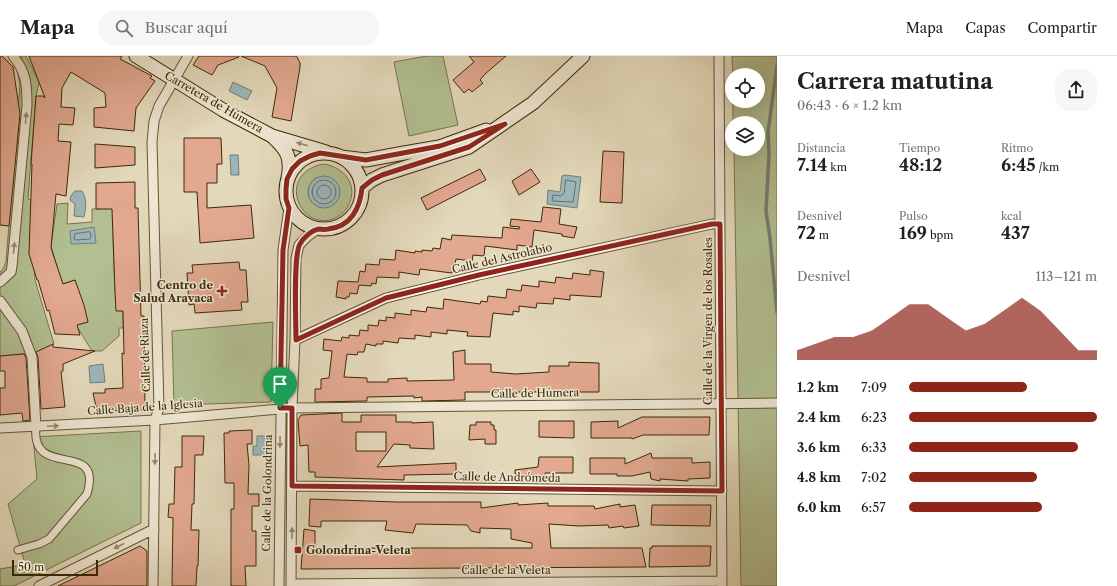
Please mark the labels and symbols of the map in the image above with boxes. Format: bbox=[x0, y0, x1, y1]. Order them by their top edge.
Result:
street label: Carretera de Húmera bbox=[162, 68, 266, 136]
one-way arrow bbox=[23, 112, 29, 124]
one-way arrow bbox=[296, 141, 308, 147]
street label: Calle de la Virgen de los Rosales bbox=[701, 237, 715, 405]
street label: Calle del Astrolabio bbox=[451, 240, 554, 276]
one-way arrow bbox=[11, 242, 17, 254]
place label: Centro de Salud Aravaca bbox=[134, 278, 214, 305]
marker: Centro de Salud Aravaca bbox=[216, 285, 228, 297]
street label: Calle de Riaza bbox=[137, 317, 153, 392]
pin bbox=[263, 367, 297, 408]
street label: Calle de Húmera bbox=[491, 385, 579, 401]
street label: Calle Baja de la Iglesia bbox=[87, 396, 204, 418]
one-way arrow bbox=[47, 422, 59, 429]
street label: Calle de la Golondrina bbox=[259, 434, 275, 552]
one-way arrow bbox=[277, 436, 283, 449]
one-way arrow bbox=[152, 453, 158, 466]
street label: Calle de Andrómeda bbox=[453, 469, 561, 485]
one-way arrow bbox=[289, 526, 295, 539]
one-way arrow bbox=[113, 543, 125, 549]
place label: Golondrina-Veleta bbox=[306, 543, 411, 557]
marker: Golondrina-Veleta bbox=[293, 545, 303, 555]
scale bar bbox=[12, 558, 98, 577]
street label: Calle de la Veleta bbox=[461, 563, 551, 577]

